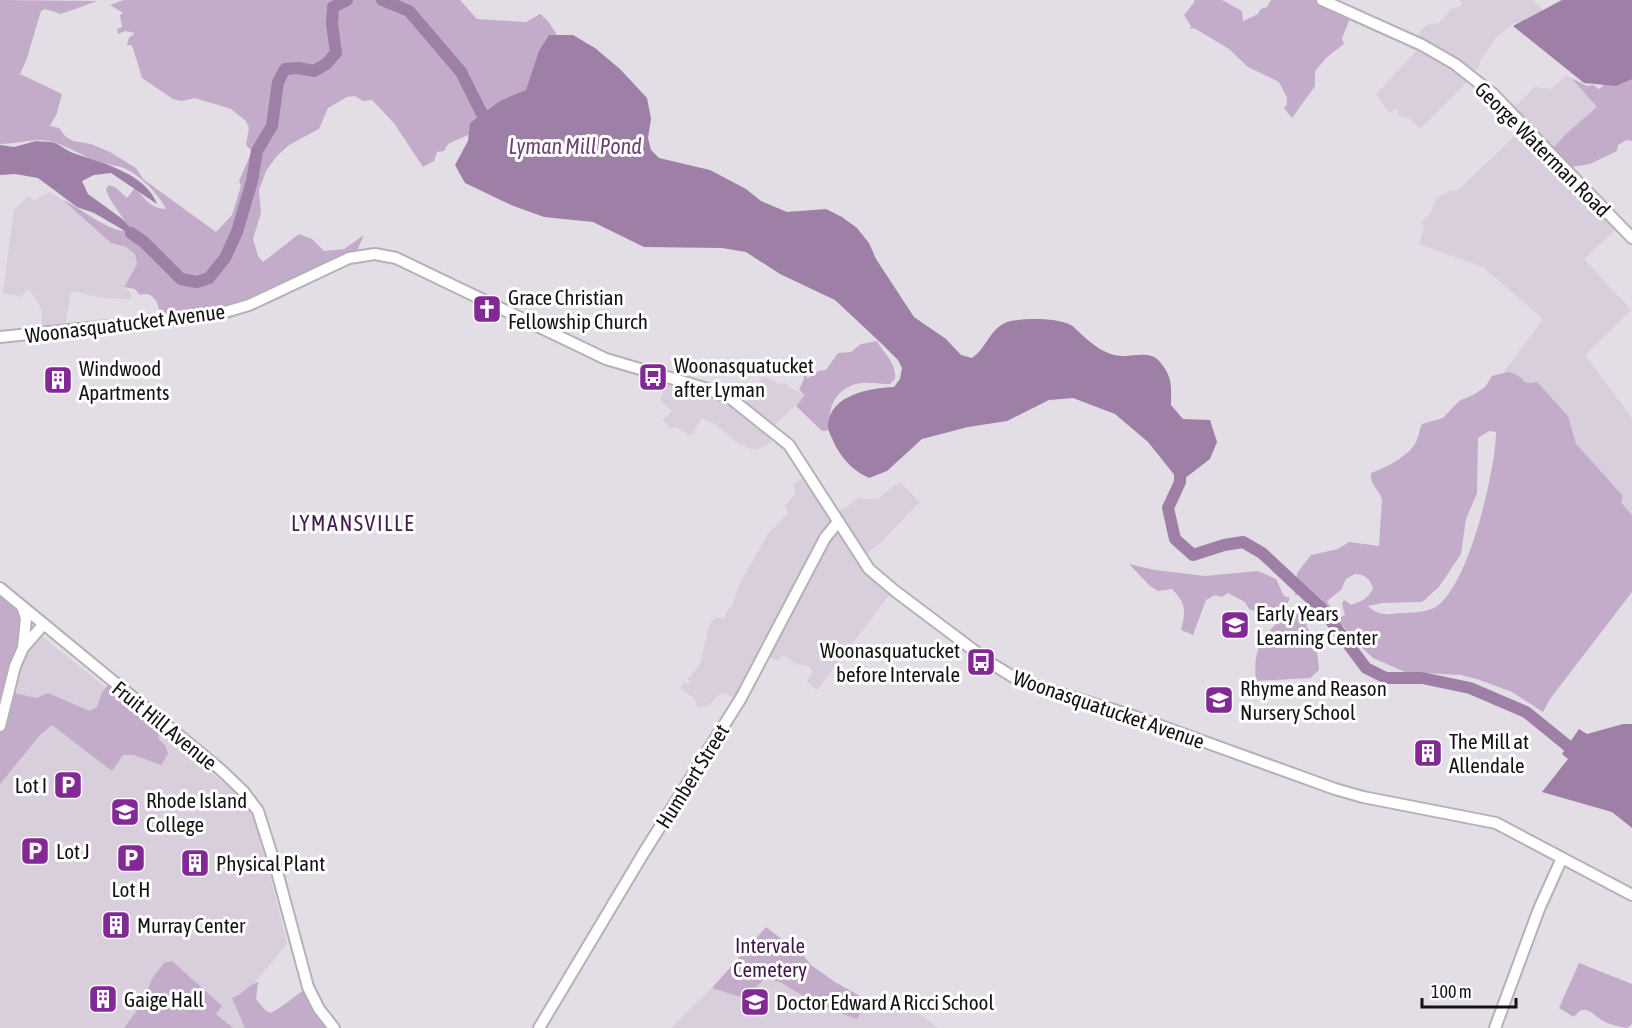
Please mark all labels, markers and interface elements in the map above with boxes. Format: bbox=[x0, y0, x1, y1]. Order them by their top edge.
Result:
street label: George Waterman Road bbox=[1471, 77, 1615, 221]
water label: Lyman Mill Pond bbox=[508, 133, 642, 159]
place label: Grace Christian Fellowship Church bbox=[508, 285, 648, 333]
church icon: Grace Christian Fellowship Church bbox=[471, 293, 503, 325]
street label: Woonasquatucket Avenue bbox=[24, 299, 226, 347]
place label: Woonasquatucket after Lyman bbox=[674, 353, 814, 401]
place label: Windwood Apartments bbox=[79, 356, 169, 404]
bus stop icon: Woonasquatucket after Lyman bbox=[637, 361, 669, 393]
building icon: Windwood Apartments bbox=[42, 364, 74, 396]
district label: LYMANSVILLE bbox=[291, 510, 415, 536]
place label: Early Years Learning Center bbox=[1256, 601, 1378, 649]
school or university icon: Early Years Learning Center bbox=[1219, 609, 1251, 641]
place label: Woonasquatucket before Intervale bbox=[820, 638, 960, 686]
bus stop icon: Woonasquatucket before Intervale bbox=[965, 646, 997, 678]
street label: Woonasquatucket Avenue bbox=[1010, 665, 1208, 753]
street label: Fruit Hill Avenue bbox=[108, 676, 222, 774]
place label: Rhyme and Reason Nursery School bbox=[1240, 676, 1387, 724]
school or university icon: Rhyme and Reason Nursery School bbox=[1203, 684, 1235, 716]
street label: Humbert Street bbox=[651, 720, 733, 832]
place label: The Mill at Allendale bbox=[1449, 729, 1529, 777]
building icon: The Mill at Allendale bbox=[1412, 737, 1444, 769]
parking icon: Lot I bbox=[52, 769, 84, 801]
place label: Lot I bbox=[15, 773, 47, 797]
place label: Rhode Island College bbox=[146, 788, 247, 836]
school or university icon: Rhode Island College bbox=[109, 796, 141, 828]
parking icon: Lot J bbox=[19, 835, 51, 867]
place label: Lot J bbox=[56, 839, 90, 863]
parking icon: Lot H bbox=[115, 842, 147, 874]
building icon: Physical Plant bbox=[179, 847, 211, 879]
place label: Physical Plant bbox=[216, 851, 325, 875]
place label: Lot H bbox=[111, 877, 151, 901]
building icon: Murray Center bbox=[100, 909, 132, 941]
place label: Murray Center bbox=[137, 913, 246, 937]
park label: Intervale Cemetery bbox=[733, 933, 807, 981]
scale bar bbox=[1422, 971, 1516, 1009]
text: 100 m bbox=[1431, 981, 1472, 1002]
building icon: Gaige Hall bbox=[87, 983, 119, 1015]
school or university icon: Doctor Edward A Ricci School bbox=[739, 986, 771, 1018]
place label: Gaige Hall bbox=[124, 987, 204, 1011]
place label: Doctor Edward A Ricci School bbox=[776, 990, 994, 1014]

